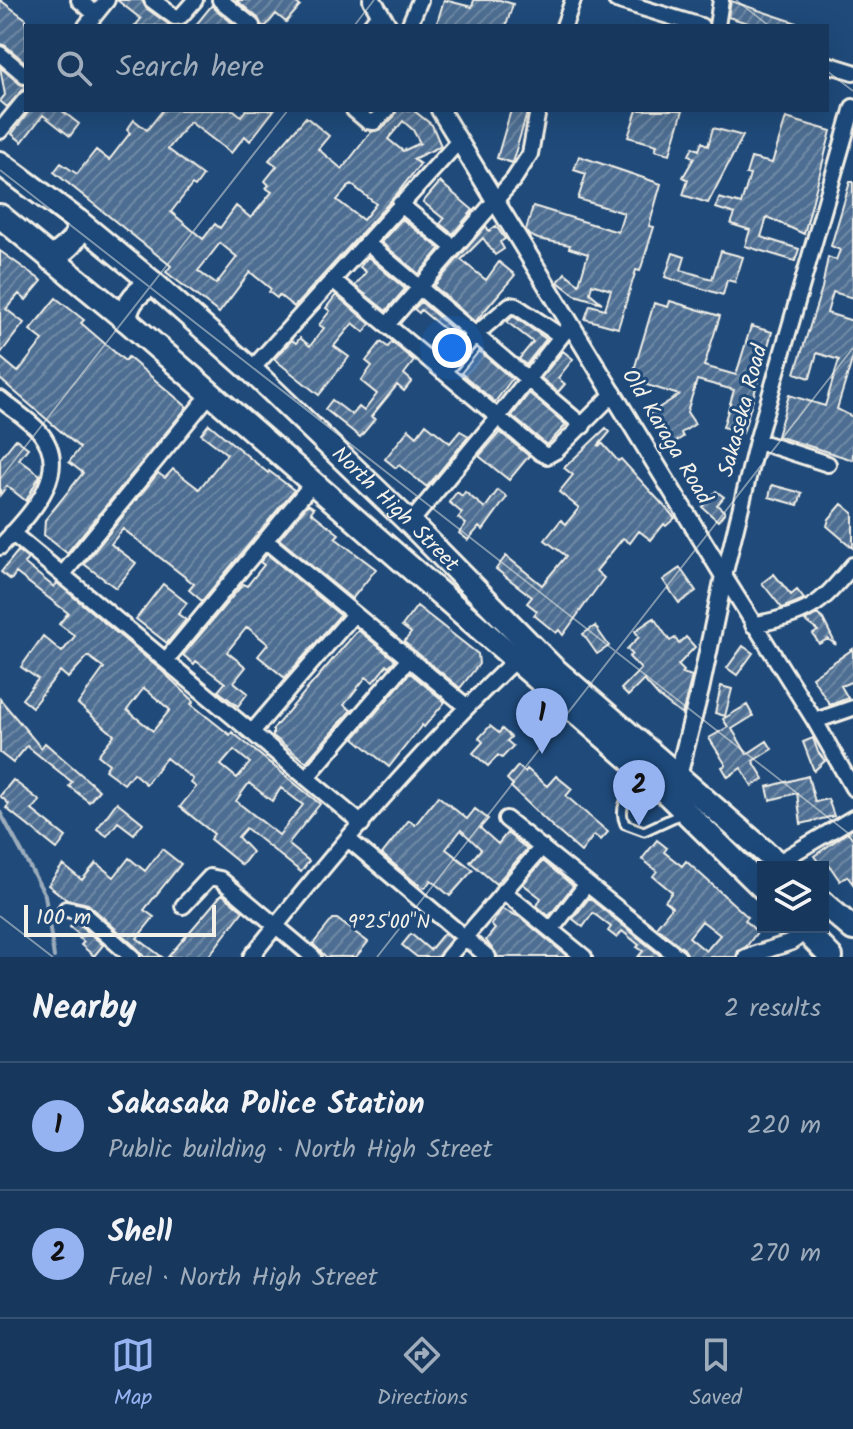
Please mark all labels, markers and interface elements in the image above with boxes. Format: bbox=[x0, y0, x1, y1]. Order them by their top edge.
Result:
search box bbox=[24, 24, 829, 112]
text: Search here bbox=[116, 44, 264, 92]
icon: search bbox=[52, 46, 96, 90]
your location bbox=[432, 328, 472, 368]
street label: Sakaseka Road bbox=[710, 340, 779, 481]
street label: Old Karaga Road bbox=[612, 362, 721, 513]
street label: North High Street bbox=[323, 438, 468, 581]
pin: 1 bbox=[516, 688, 568, 754]
pin: 2 bbox=[613, 760, 665, 826]
map controls bbox=[757, 861, 829, 933]
button: layers bbox=[757, 861, 829, 933]
scale bar bbox=[24, 901, 216, 937]
text: 100 m bbox=[36, 901, 91, 936]
text: 9°25'00"N bbox=[348, 907, 430, 939]
text: Nearby bbox=[32, 982, 137, 1036]
text: 2 results bbox=[724, 988, 821, 1030]
text: Sakasaka Police Station bbox=[108, 1081, 425, 1129]
text: 1 bbox=[54, 1105, 62, 1147]
text: 220 m bbox=[747, 1105, 821, 1147]
text: Public building · North High Street bbox=[108, 1129, 493, 1171]
text: Shell bbox=[108, 1209, 172, 1257]
text: 2 bbox=[50, 1233, 66, 1275]
text: 270 m bbox=[750, 1233, 821, 1275]
text: Fuel · North High Street bbox=[108, 1257, 378, 1299]
tab: Map bbox=[111, 1333, 155, 1416]
tab: Directions bbox=[377, 1333, 468, 1416]
tab: Saved bbox=[690, 1333, 742, 1416]

